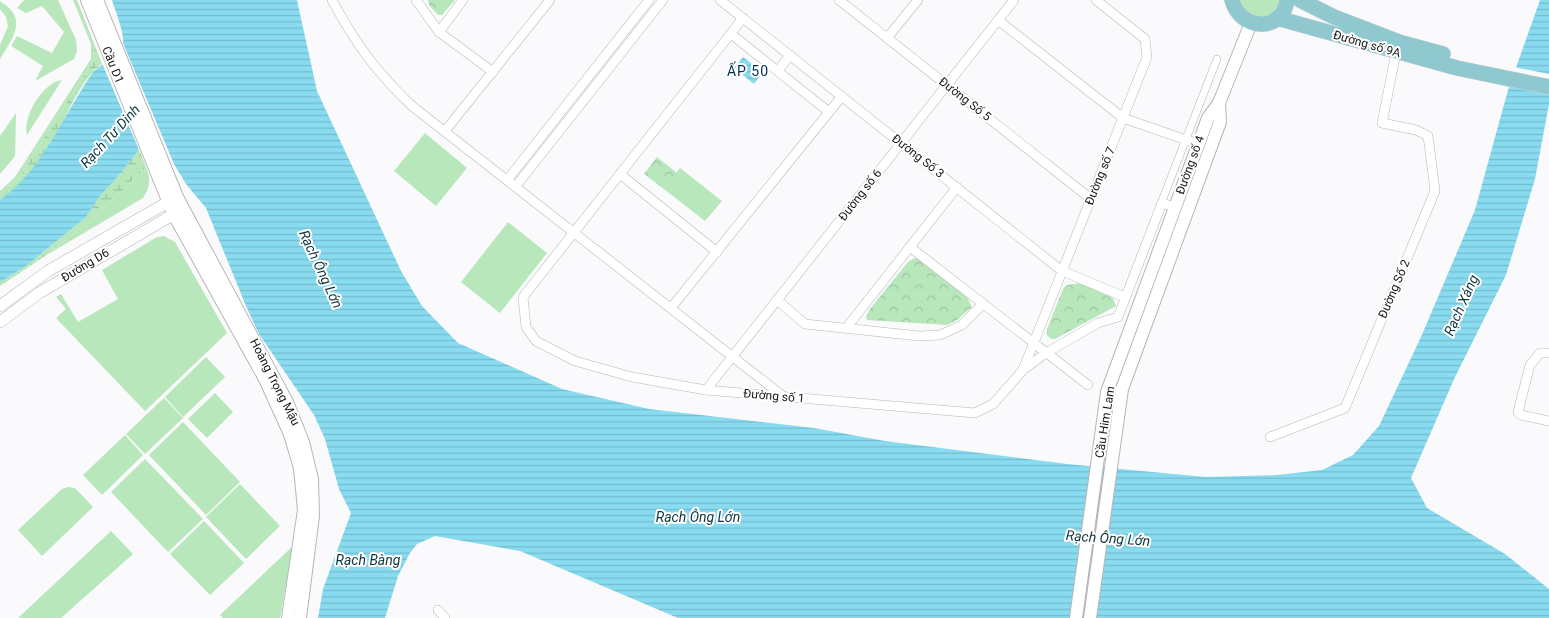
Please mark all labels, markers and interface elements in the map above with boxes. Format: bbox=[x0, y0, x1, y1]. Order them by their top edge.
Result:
street label: Đường số 9A bbox=[1332, 28, 1402, 60]
street label: Cầu D1 bbox=[99, 45, 127, 85]
district label: ẤP 50 bbox=[727, 61, 769, 79]
street label: Đường Số 5 bbox=[936, 74, 994, 124]
water label: Rạch Tư Dinh bbox=[77, 101, 143, 171]
street label: Đường Số 3 bbox=[889, 131, 947, 181]
street label: Đường số 4 bbox=[1173, 134, 1207, 196]
street label: Đường số 7 bbox=[1082, 145, 1118, 207]
street label: Đường số 6 bbox=[836, 166, 885, 224]
water label: Rạch Ông Lớn bbox=[296, 227, 347, 311]
street label: Đường D6 bbox=[59, 245, 112, 285]
street label: Đường Số 2 bbox=[1375, 257, 1413, 320]
water label: Rạch Xáng bbox=[1441, 272, 1482, 338]
street label: Hoàng Trọng Mậu bbox=[247, 336, 303, 428]
street label: Cầu Him Lam bbox=[1092, 385, 1118, 459]
street label: Đường số 1 bbox=[743, 386, 805, 406]
water label: Rạch Ông Lớn bbox=[656, 508, 740, 525]
water label: Rạch Ông Lớn bbox=[1065, 526, 1151, 549]
water label: Rạch Bàng bbox=[336, 552, 401, 568]

